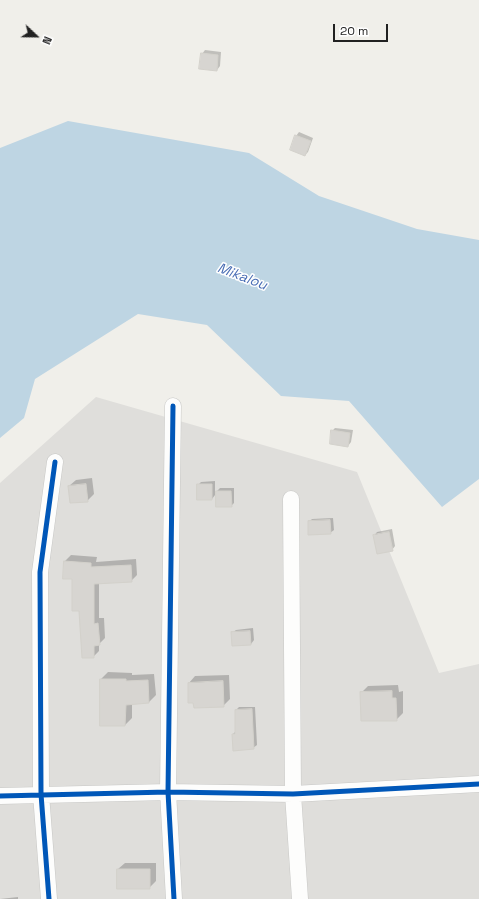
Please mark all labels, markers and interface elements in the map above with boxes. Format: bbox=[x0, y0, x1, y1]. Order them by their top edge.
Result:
north arrow bbox=[16, 16, 56, 56]
scale bar bbox=[335, 16, 390, 42]
text: 20 m bbox=[340, 23, 368, 39]
text: N bbox=[39, 34, 55, 47]
water label: Mikalou bbox=[215, 260, 269, 294]

